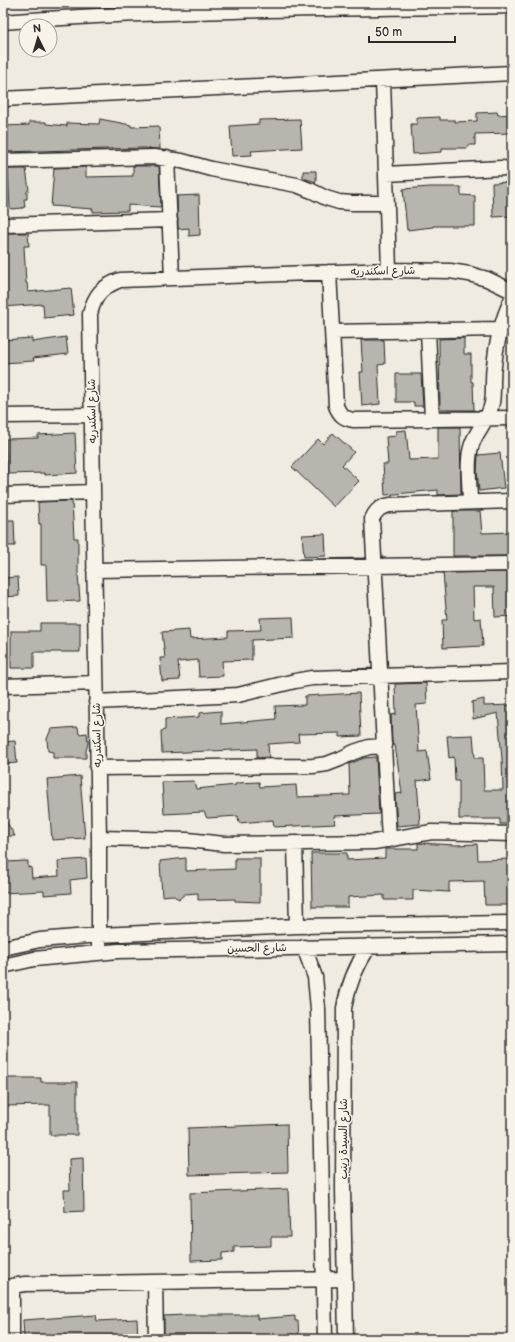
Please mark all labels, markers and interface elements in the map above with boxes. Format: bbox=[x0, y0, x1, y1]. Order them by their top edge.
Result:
north arrow bbox=[18, 18, 58, 58]
scale bar bbox=[369, 18, 455, 44]
text: N bbox=[32, 22, 42, 35]
text: 50 m bbox=[375, 25, 402, 40]
street label: شارع اسكندريه bbox=[351, 264, 415, 280]
street label: شارع اسكندريه bbox=[85, 379, 101, 443]
street label: شارع اسكندريه bbox=[90, 703, 106, 767]
street label: شارع الحسين bbox=[227, 941, 287, 957]
street label: شارع السيدة زينب bbox=[337, 1099, 352, 1179]

